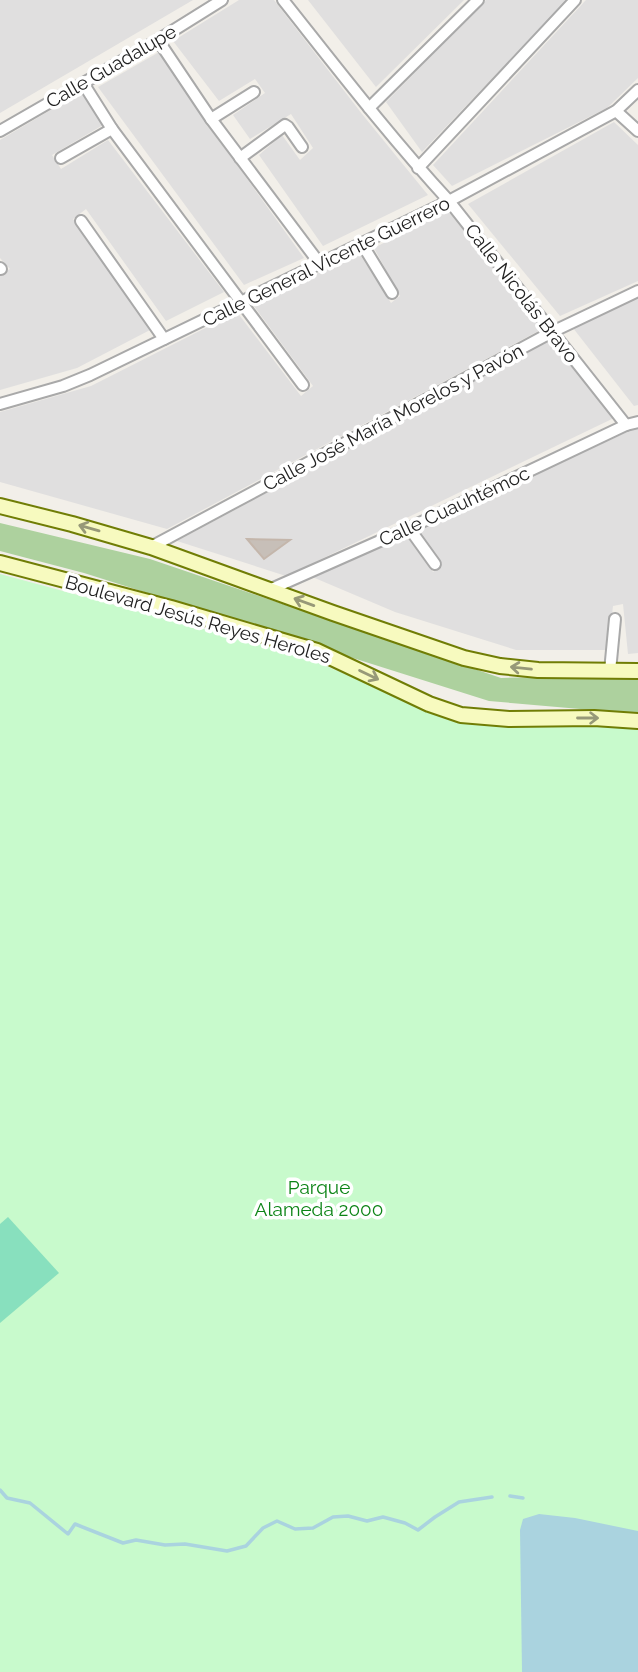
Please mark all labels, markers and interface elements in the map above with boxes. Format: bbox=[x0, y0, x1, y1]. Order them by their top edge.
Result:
street label: Calle Guadalupe bbox=[42, 20, 180, 112]
street label: Calle General Vicente Guerrero bbox=[199, 191, 453, 331]
street label: Calle Nicolás Bravo bbox=[461, 219, 583, 367]
street label: Calle José María Morelos y Pavón bbox=[259, 339, 527, 495]
street label: Calle Cuauhtémoc bbox=[375, 462, 533, 550]
one-way arrow bbox=[78, 521, 100, 534]
street label: Boulevard Jesús Reyes Heroles bbox=[63, 571, 333, 667]
one-way arrow bbox=[293, 595, 315, 608]
one-way arrow bbox=[510, 662, 533, 675]
one-way arrow bbox=[358, 669, 379, 682]
one-way arrow bbox=[576, 711, 599, 725]
park label: Parque Alameda 2000 bbox=[255, 1176, 383, 1220]

